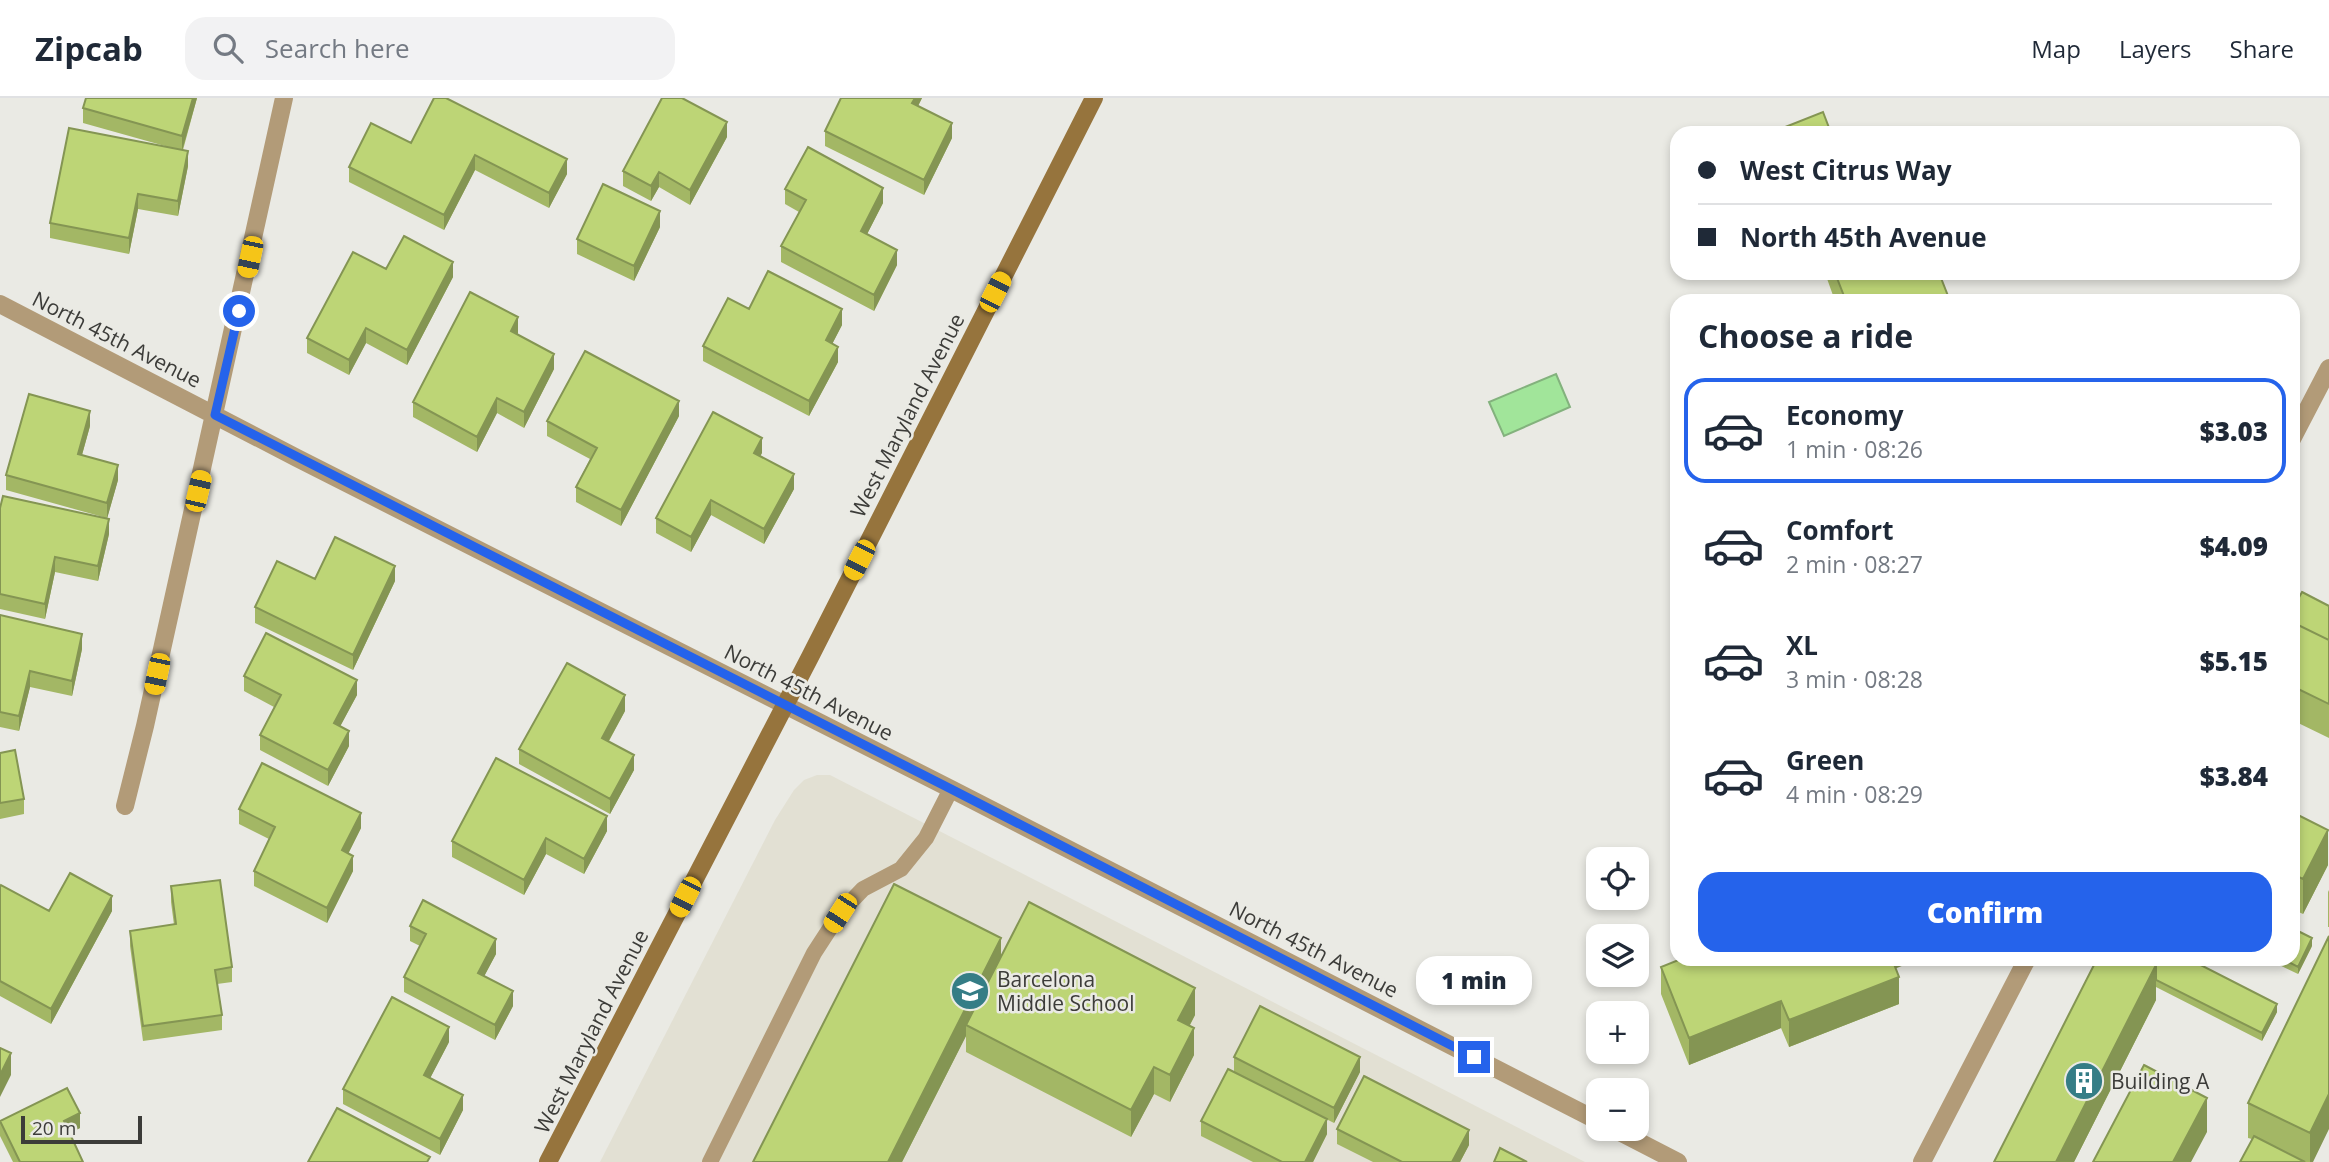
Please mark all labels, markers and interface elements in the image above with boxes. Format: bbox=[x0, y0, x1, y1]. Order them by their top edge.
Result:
search box bbox=[185, 17, 675, 80]
text: Zipcab bbox=[35, 26, 143, 71]
icon: search bbox=[209, 29, 247, 67]
text: Search here bbox=[265, 30, 410, 66]
text: Map bbox=[2031, 32, 2081, 65]
text: Layers bbox=[2119, 32, 2192, 65]
text: Share bbox=[2230, 32, 2294, 65]
text: West Citrus Way bbox=[1740, 152, 1951, 188]
text: North 45th Avenue bbox=[1740, 219, 1987, 255]
car bbox=[236, 234, 265, 280]
car bbox=[977, 269, 1014, 315]
street label: North 45th Avenue bbox=[28, 284, 206, 394]
route start bbox=[223, 295, 255, 327]
street label: West Maryland Avenue bbox=[843, 308, 971, 522]
text: Choose a ride bbox=[1698, 314, 1913, 357]
text: Economy bbox=[1786, 397, 1904, 433]
icon: car bbox=[1702, 399, 1765, 462]
text: $3.03 bbox=[2200, 413, 2268, 449]
text: 1 min · 08:26 bbox=[1786, 433, 1923, 465]
car bbox=[184, 468, 213, 514]
text: Comfort bbox=[1786, 512, 1893, 548]
icon: car bbox=[1702, 514, 1765, 577]
text: $4.09 bbox=[2200, 528, 2268, 564]
car bbox=[841, 537, 878, 583]
text: 2 min · 08:27 bbox=[1786, 548, 1923, 580]
text: XL bbox=[1786, 627, 1818, 663]
icon: car bbox=[1702, 629, 1765, 692]
street label: North 45th Avenue bbox=[720, 637, 898, 747]
text: $5.15 bbox=[2200, 643, 2268, 679]
car bbox=[143, 651, 172, 697]
text: 3 min · 08:28 bbox=[1786, 663, 1923, 695]
text: Green bbox=[1786, 742, 1864, 778]
icon: car bbox=[1702, 744, 1765, 807]
text: $3.84 bbox=[2200, 758, 2268, 794]
text: 4 min · 08:29 bbox=[1786, 778, 1923, 810]
map controls bbox=[1586, 847, 1649, 1141]
button: locate bbox=[1586, 847, 1649, 910]
button: Confirm bbox=[1698, 872, 2272, 952]
car bbox=[667, 874, 704, 920]
car bbox=[820, 890, 861, 936]
street label: North 45th Avenue bbox=[1225, 894, 1403, 1004]
street label: West Maryland Avenue bbox=[527, 924, 655, 1138]
button: layers bbox=[1586, 924, 1649, 987]
callout: 1 min bbox=[1416, 956, 1532, 1004]
text: 1 min bbox=[1441, 964, 1507, 996]
place label: Barcelona Middle School bbox=[997, 965, 1134, 1017]
school or university icon: Barcelona Middle School bbox=[949, 970, 991, 1012]
button: + bbox=[1586, 1001, 1649, 1064]
route end bbox=[1458, 1041, 1490, 1073]
building icon: Building A bbox=[2063, 1060, 2105, 1102]
place label: Building A bbox=[2111, 1067, 2210, 1095]
button: − bbox=[1586, 1078, 1649, 1141]
scale bar bbox=[21, 1113, 142, 1145]
text: 20 m bbox=[32, 1115, 76, 1141]

